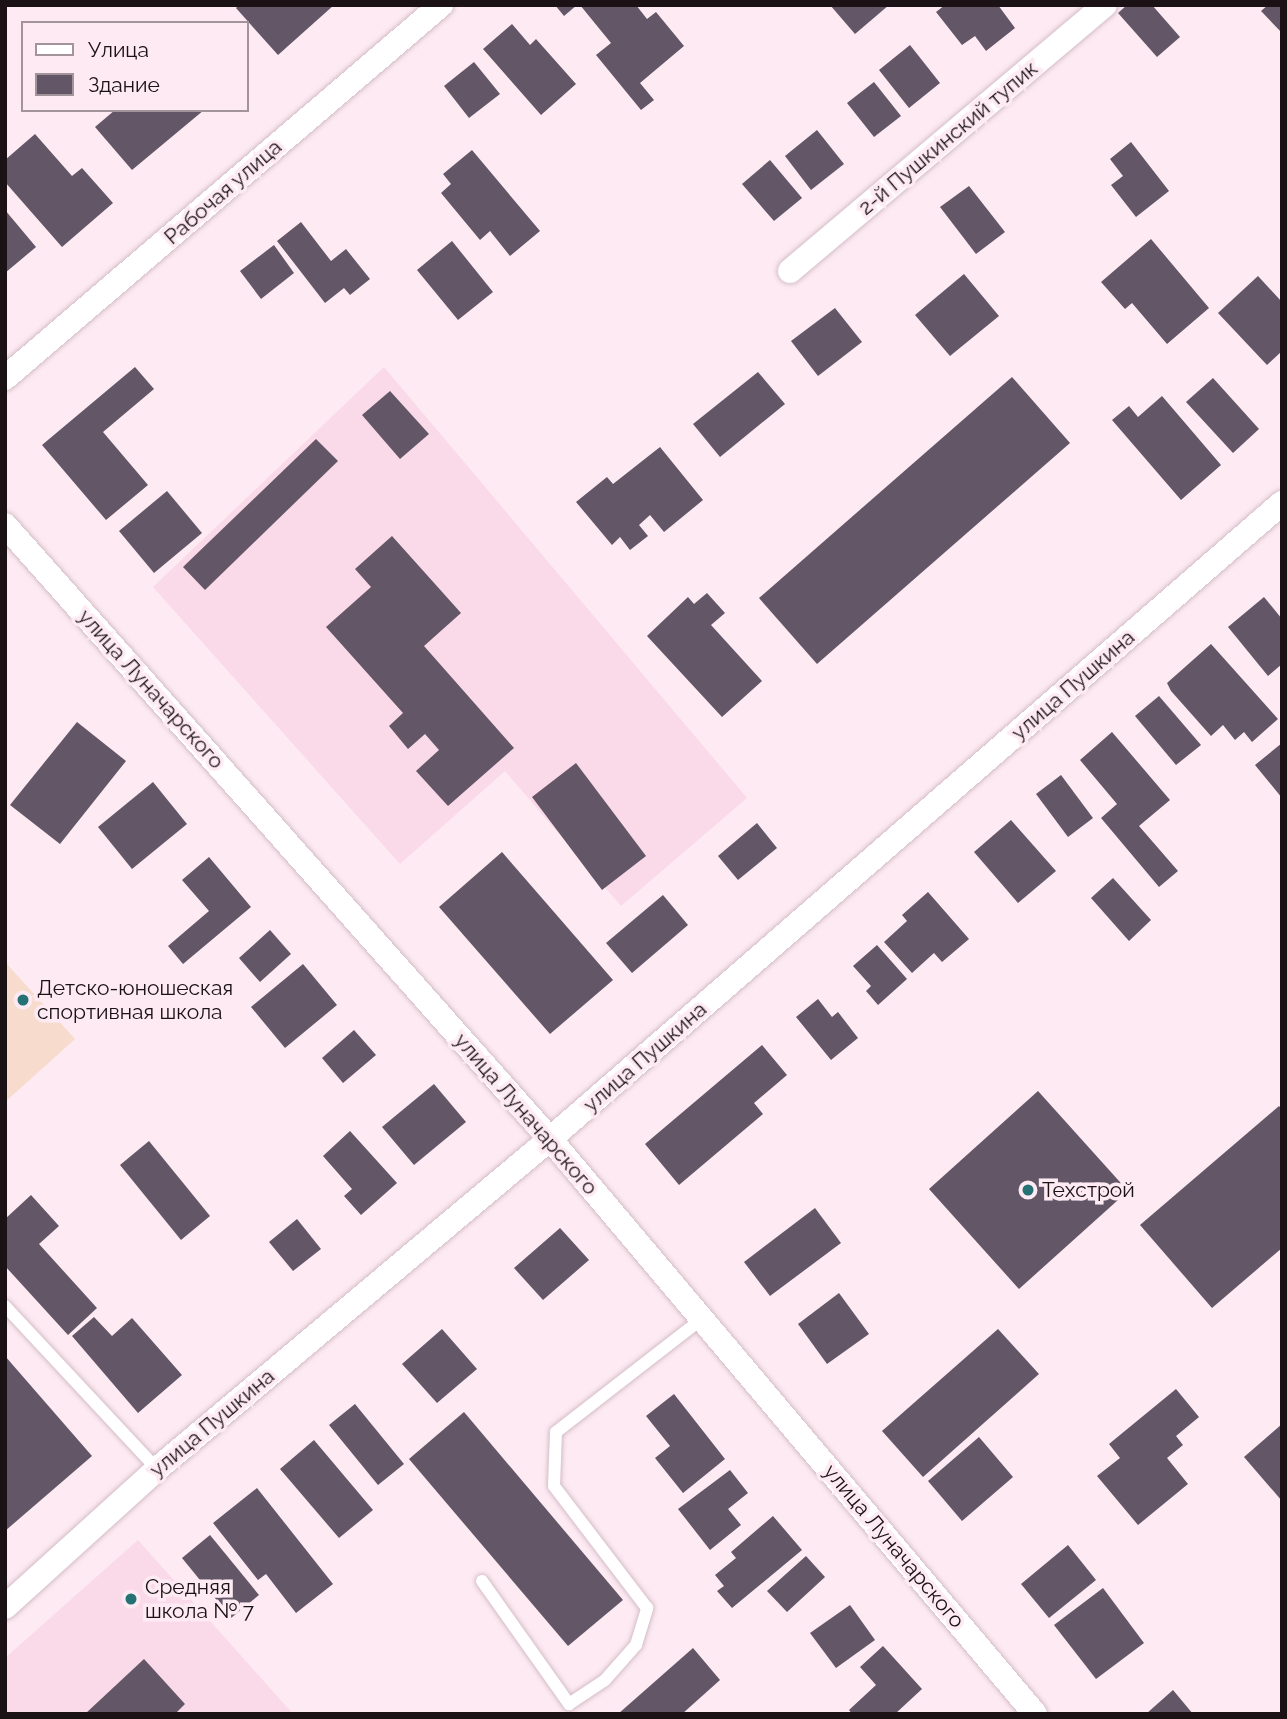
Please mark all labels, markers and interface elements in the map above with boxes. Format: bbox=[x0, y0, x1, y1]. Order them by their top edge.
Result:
legend bbox=[21, 21, 248, 112]
text: Улица bbox=[88, 37, 149, 62]
street label: 2-й Пушкинский тупик bbox=[853, 56, 1043, 220]
text: Здание bbox=[88, 72, 160, 97]
street label: Рабочая улица bbox=[159, 134, 287, 250]
street label: улица Луначарского bbox=[73, 604, 229, 774]
street label: улица Пушкина bbox=[1006, 625, 1140, 745]
place label: Детско-юношеская спортивная школа bbox=[37, 975, 233, 1025]
marker: Детско-юношеская спортивная школа bbox=[15, 992, 31, 1008]
street label: улица Пушкина bbox=[578, 997, 712, 1117]
street label: улица Луначарского bbox=[449, 1028, 603, 1200]
place label: Техстрой bbox=[1042, 1177, 1135, 1203]
marker: Техстрой bbox=[1020, 1182, 1036, 1198]
street label: улица Пушкина bbox=[145, 1364, 279, 1482]
street label: улица Луначарского bbox=[818, 1459, 970, 1633]
place label: Средняя школа № 7 bbox=[145, 1574, 254, 1624]
marker: Средняя школа № 7 bbox=[123, 1591, 139, 1607]

